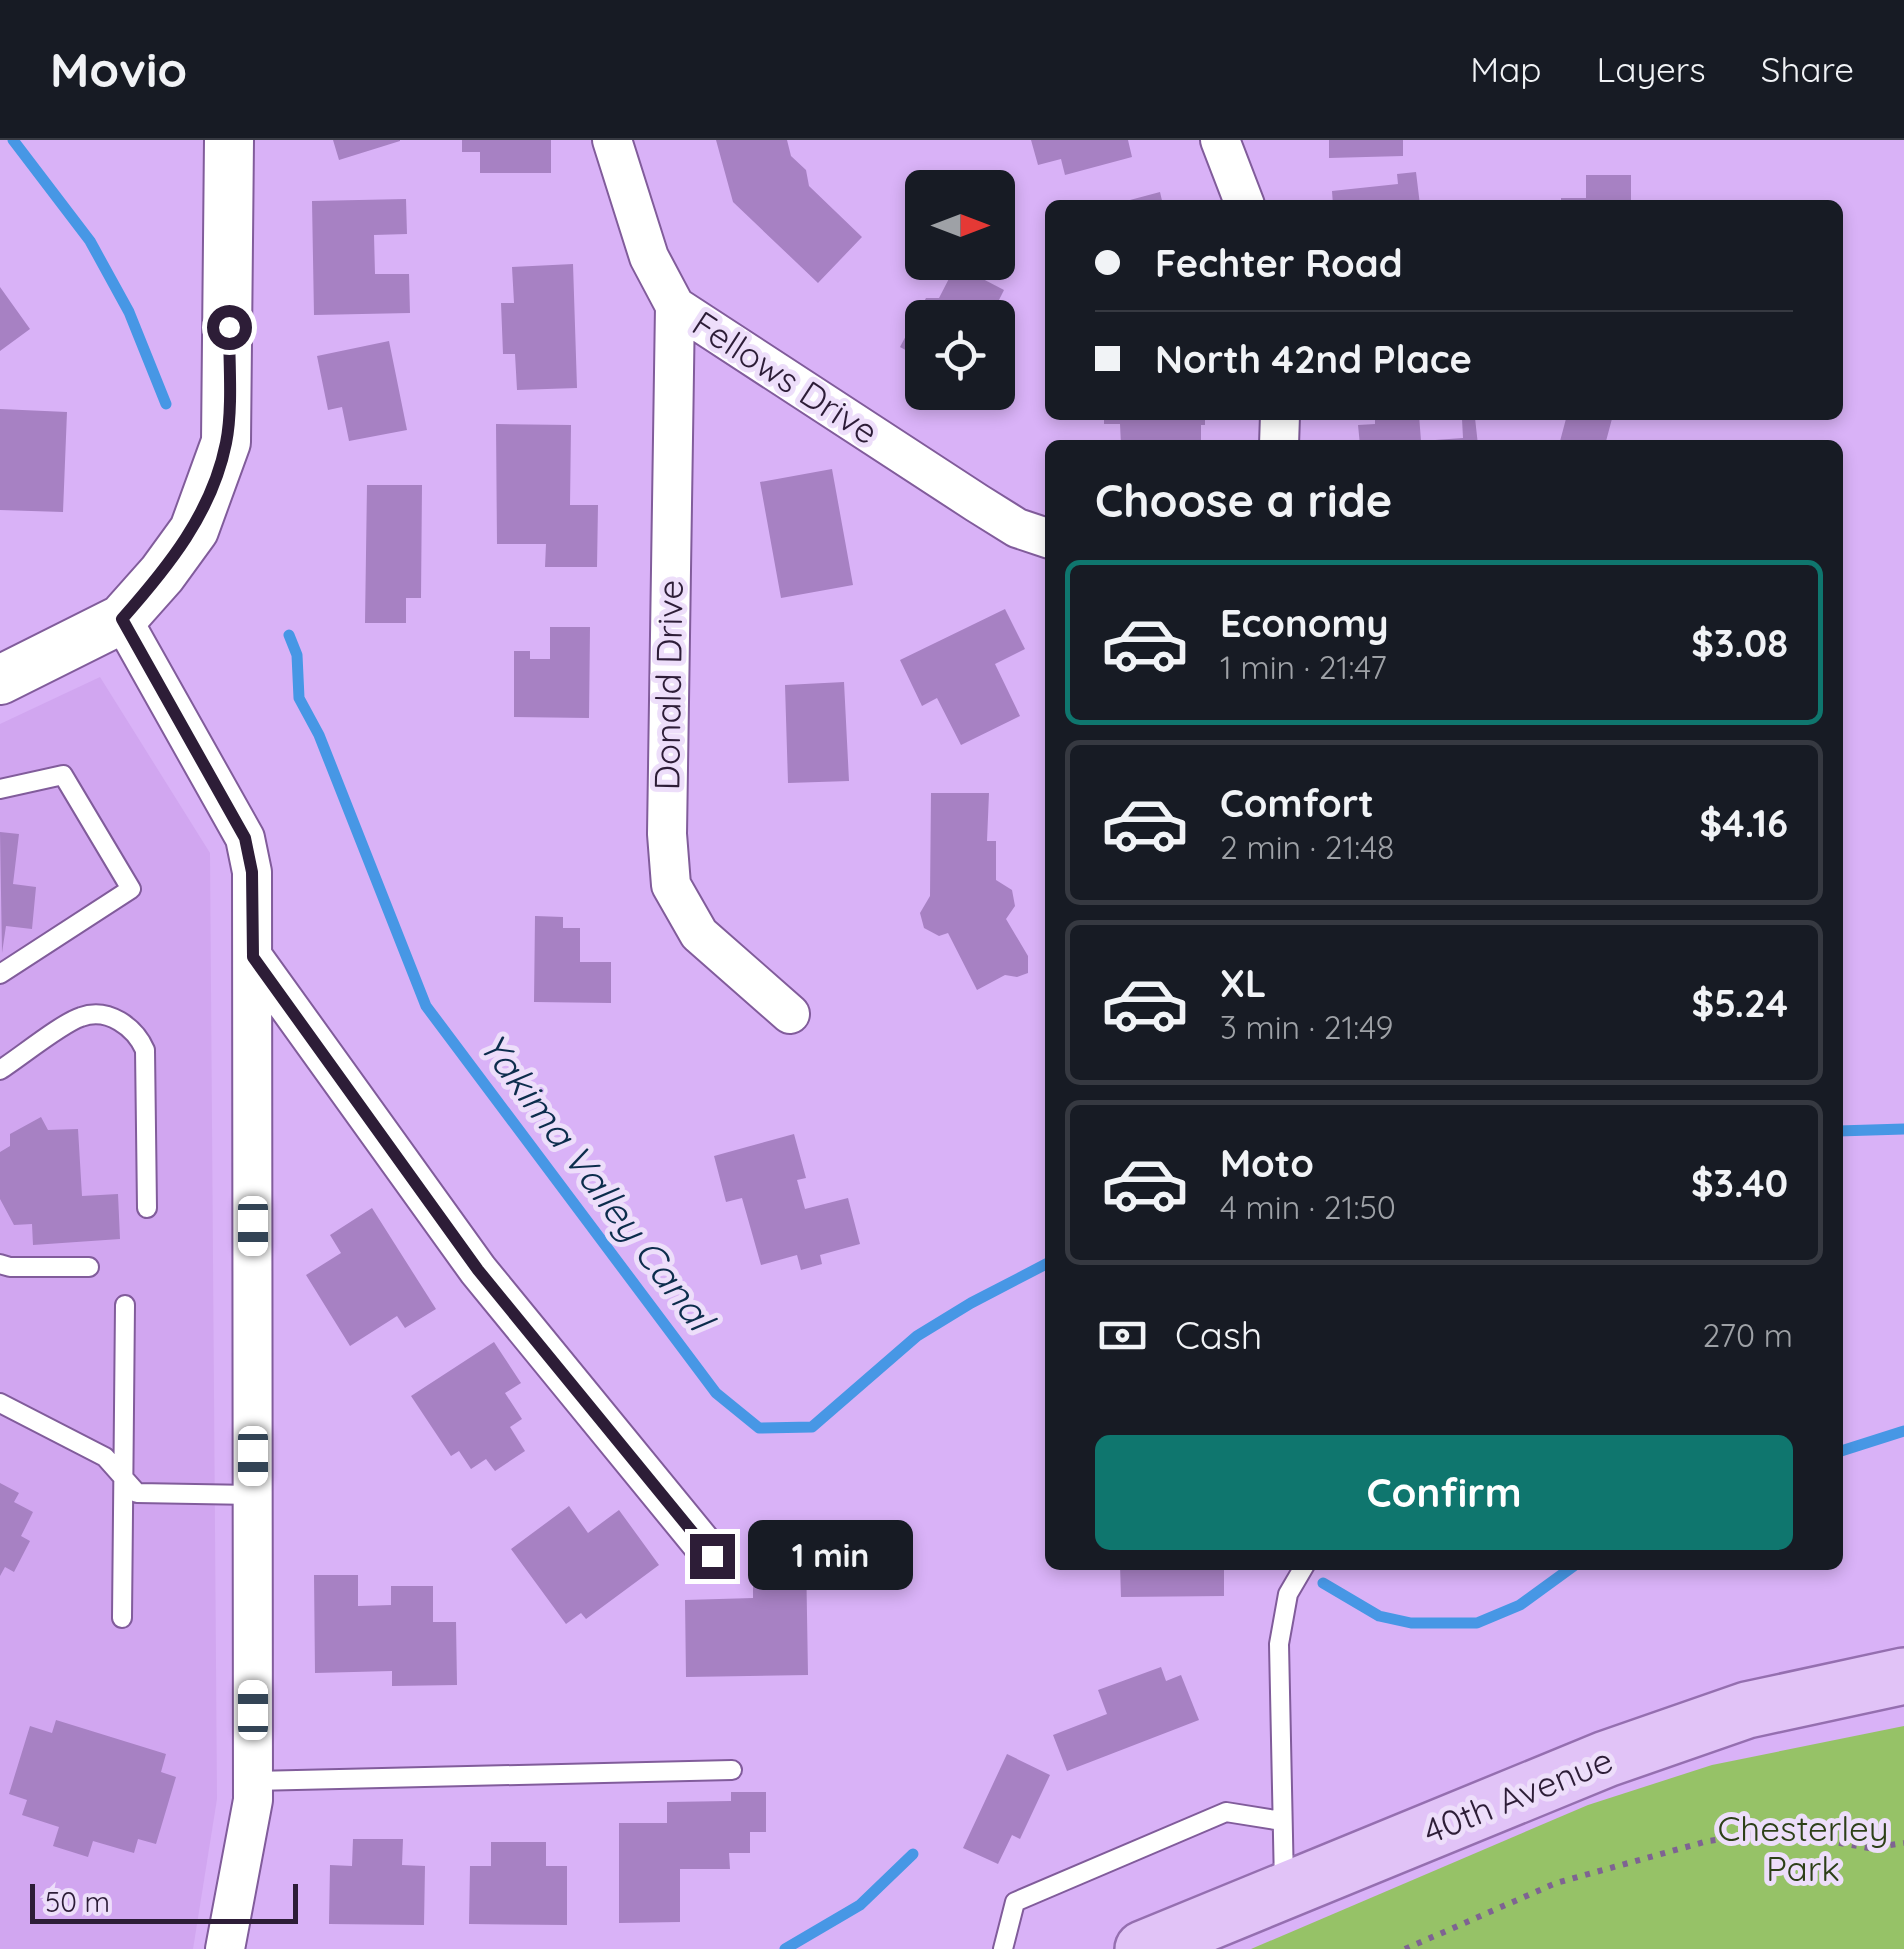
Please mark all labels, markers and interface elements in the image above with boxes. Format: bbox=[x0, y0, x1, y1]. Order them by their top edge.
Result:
text: Movio bbox=[50, 39, 187, 99]
text: Map bbox=[1470, 47, 1542, 91]
text: Layers bbox=[1597, 47, 1706, 91]
text: Share bbox=[1761, 47, 1854, 91]
north arrow bbox=[905, 170, 1015, 280]
map controls bbox=[905, 170, 1015, 410]
text: Fechter Road bbox=[1155, 239, 1403, 287]
button: locate bbox=[905, 300, 1015, 410]
street label: Fellows Drive bbox=[685, 301, 887, 453]
route start bbox=[207, 305, 252, 350]
text: North 42nd Place bbox=[1155, 335, 1472, 383]
text: Choose a ride bbox=[1095, 472, 1392, 528]
street label: Donald Drive bbox=[644, 579, 692, 791]
icon: car bbox=[1100, 598, 1190, 688]
text: Economy bbox=[1220, 599, 1389, 647]
text: $3.08 bbox=[1691, 619, 1788, 667]
text: 1 min · 21:47 bbox=[1220, 647, 1387, 687]
icon: car bbox=[1100, 778, 1190, 868]
text: Comfort bbox=[1220, 779, 1374, 827]
text: $4.16 bbox=[1700, 799, 1788, 847]
text: 2 min · 21:48 bbox=[1220, 827, 1394, 867]
icon: car bbox=[1100, 958, 1190, 1048]
text: XL bbox=[1220, 959, 1266, 1007]
text: $5.24 bbox=[1692, 979, 1788, 1027]
text: 3 min · 21:49 bbox=[1220, 1007, 1393, 1047]
water label: Yakima Valley Canal bbox=[470, 1023, 727, 1343]
icon: car bbox=[1100, 1138, 1190, 1228]
text: Moto bbox=[1220, 1139, 1314, 1187]
text: $3.40 bbox=[1691, 1159, 1788, 1207]
text: 4 min · 21:50 bbox=[1220, 1187, 1396, 1227]
car bbox=[238, 1196, 268, 1256]
icon: cash bbox=[1095, 1308, 1150, 1363]
text: Cash bbox=[1175, 1311, 1262, 1359]
text: 270 m bbox=[1702, 1315, 1793, 1355]
car bbox=[238, 1426, 268, 1486]
button: Confirm bbox=[1095, 1435, 1793, 1550]
callout: 1 min bbox=[747, 1521, 912, 1591]
route end bbox=[690, 1534, 735, 1579]
text: 1 min bbox=[792, 1535, 869, 1575]
car bbox=[238, 1680, 268, 1740]
street label: 40th Avenue bbox=[1417, 1737, 1619, 1853]
park label: Chesterley Park bbox=[1717, 1806, 1889, 1890]
scale bar bbox=[30, 1879, 298, 1924]
text: 50 m bbox=[45, 1884, 110, 1919]

